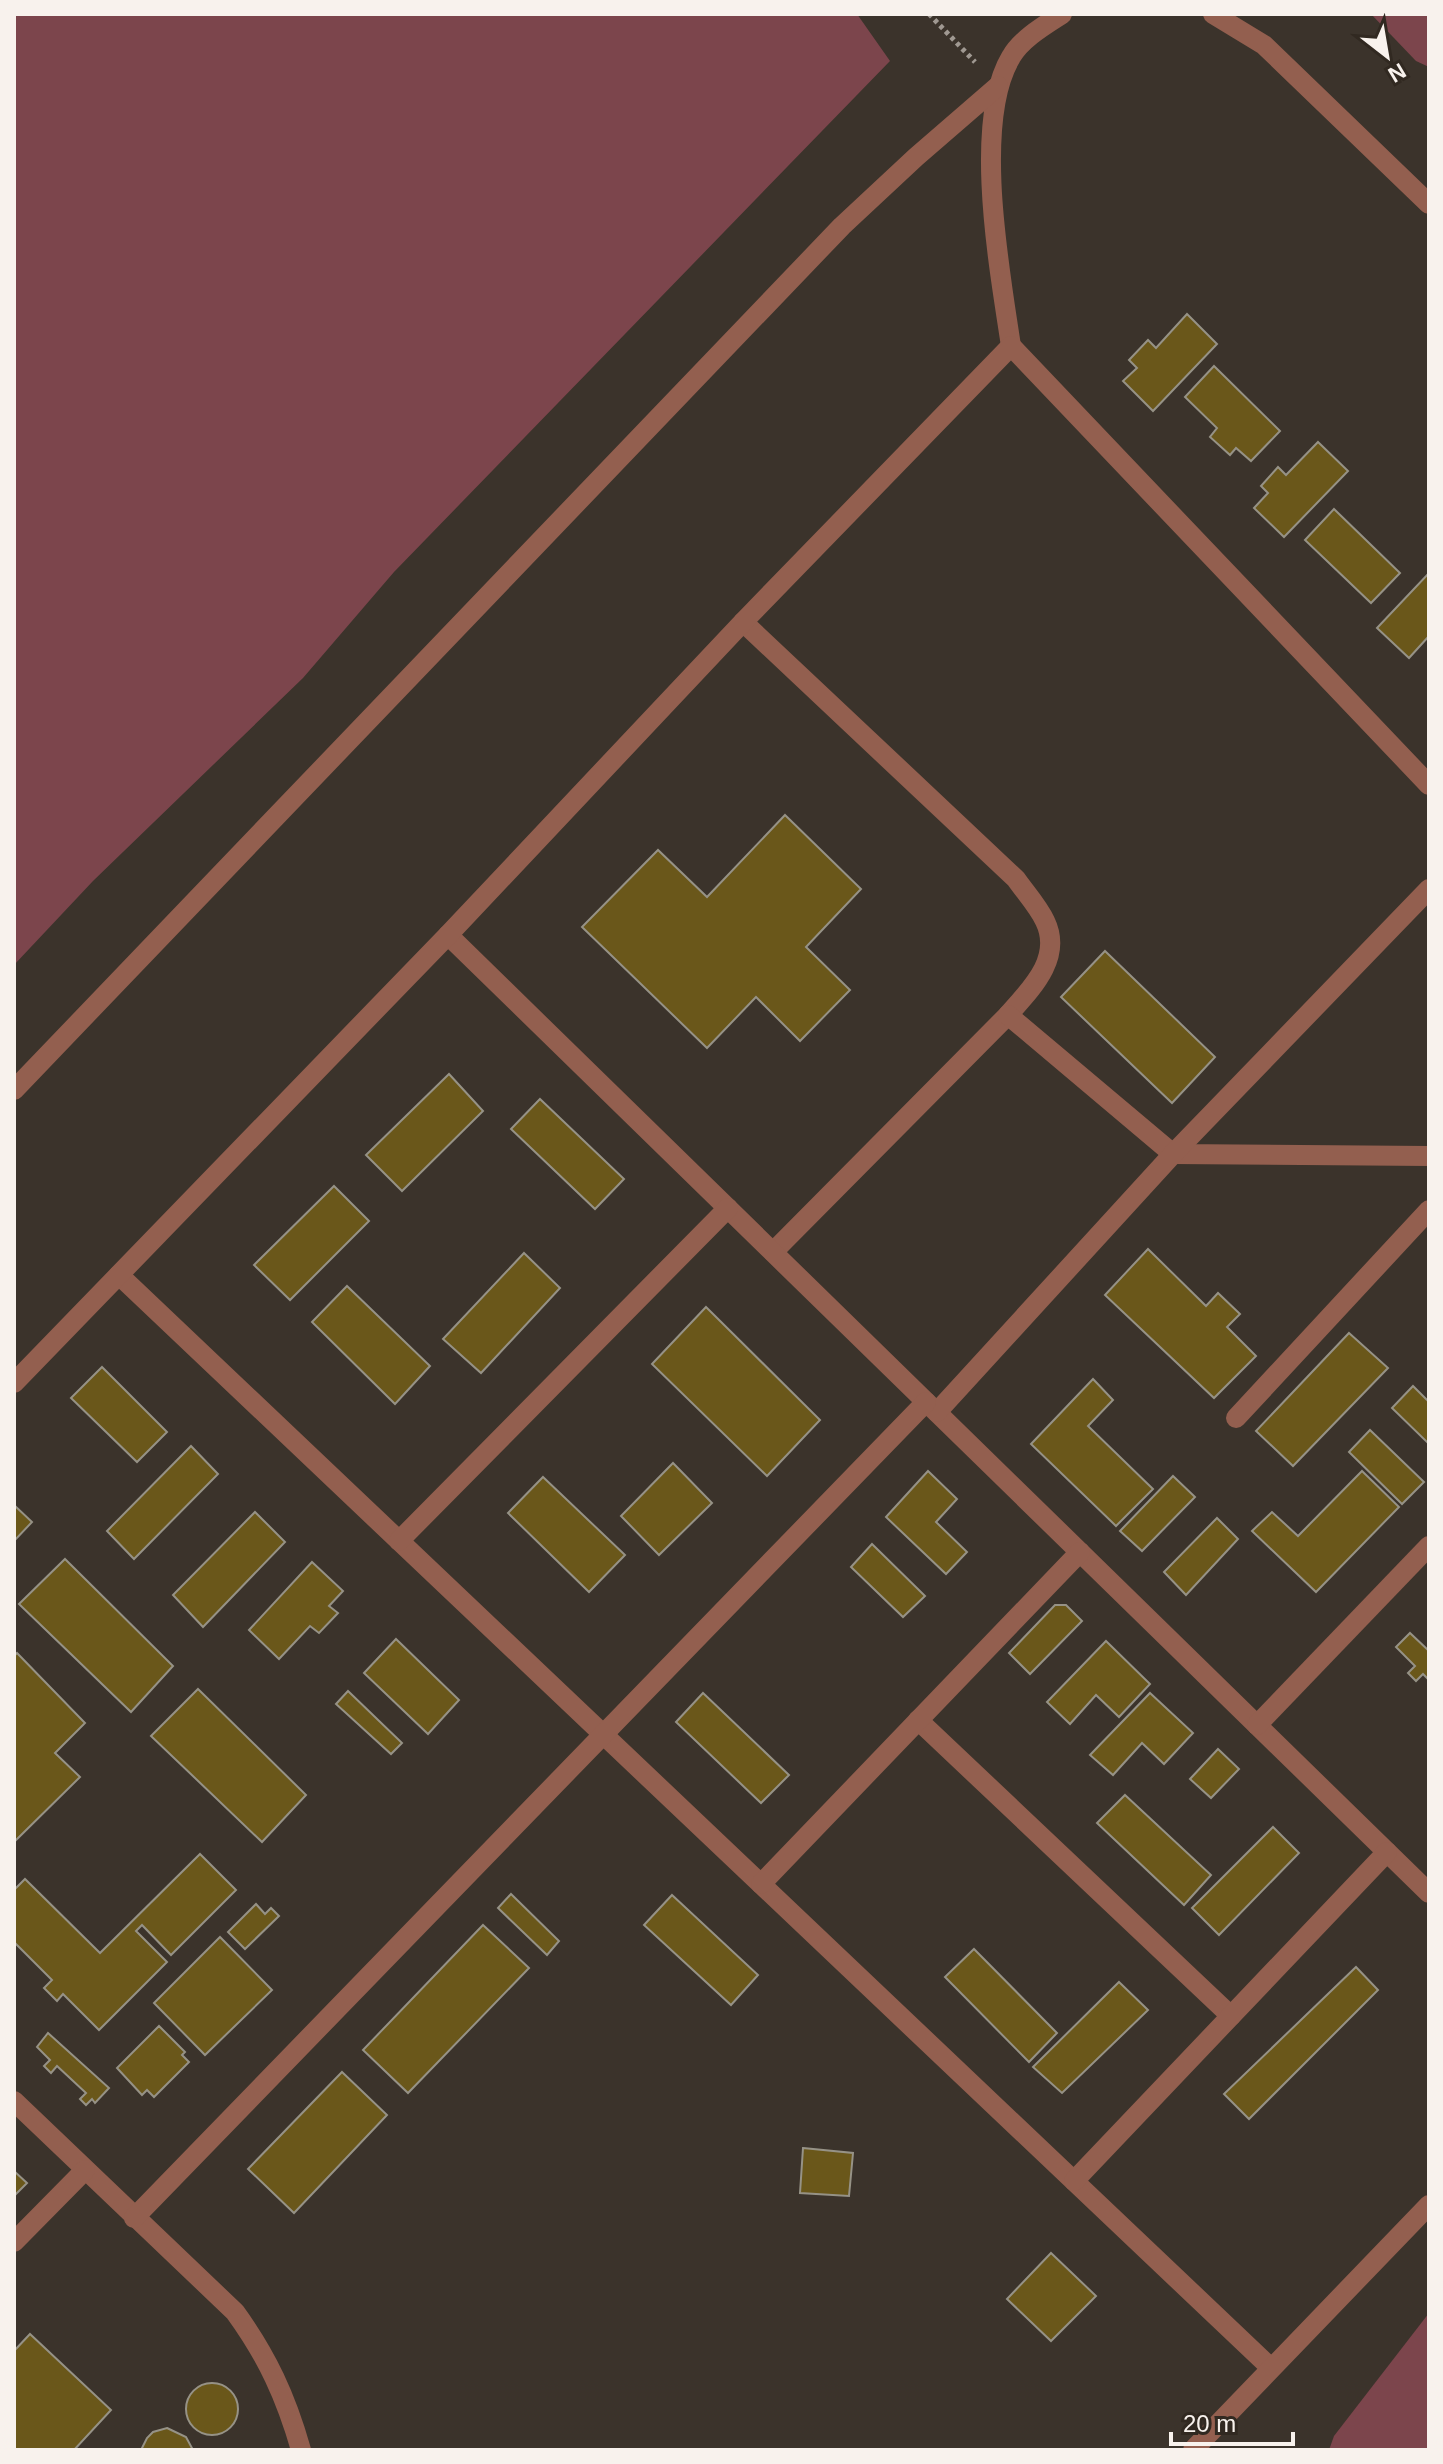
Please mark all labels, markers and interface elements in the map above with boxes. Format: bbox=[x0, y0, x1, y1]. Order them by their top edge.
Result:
north arrow bbox=[1347, 16, 1427, 96]
text: N bbox=[1384, 58, 1410, 88]
scale bar bbox=[1171, 2396, 1293, 2446]
text: 20 m bbox=[1183, 2410, 1236, 2437]

